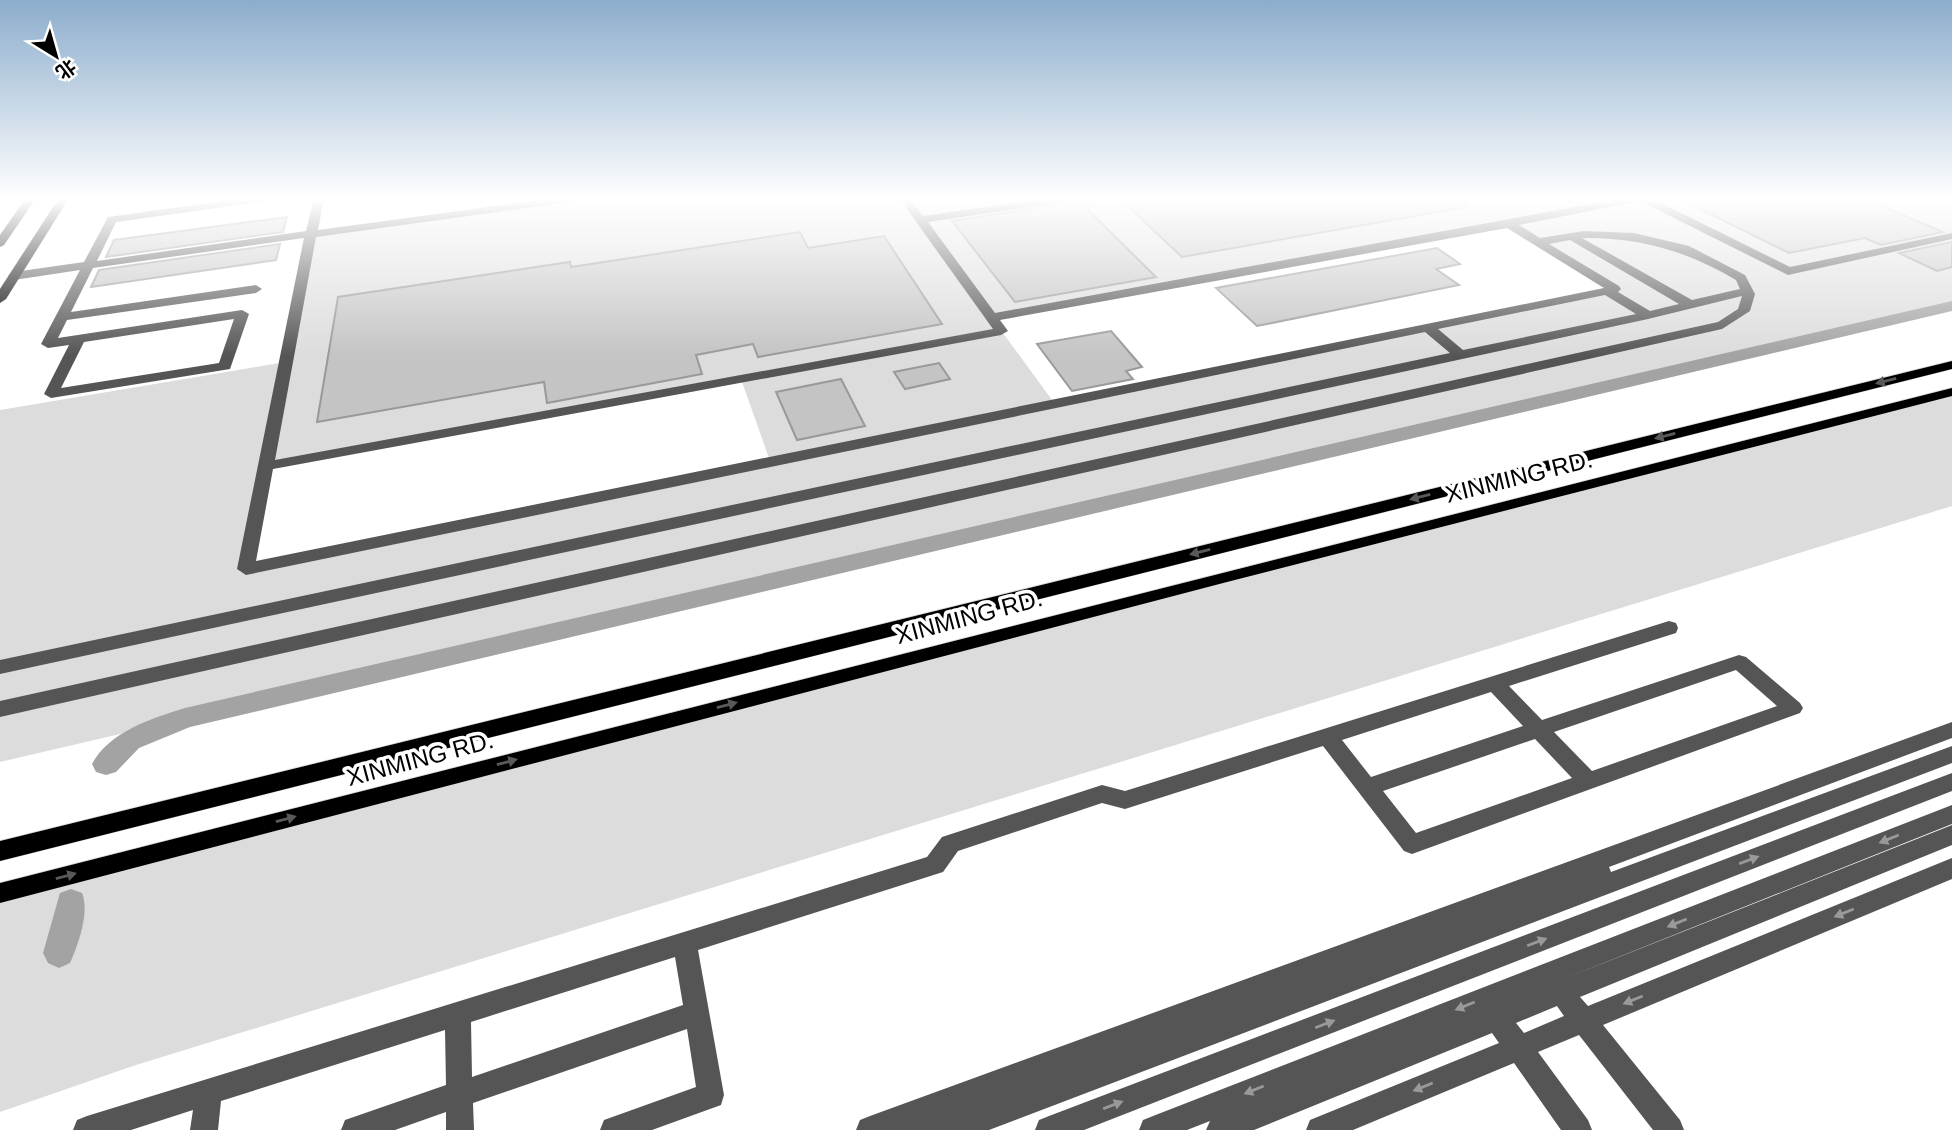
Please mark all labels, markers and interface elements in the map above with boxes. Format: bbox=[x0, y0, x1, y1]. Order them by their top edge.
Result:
north arrow bbox=[21, 21, 91, 91]
text: 北 bbox=[52, 55, 80, 83]
one-way arrow bbox=[1875, 376, 1897, 387]
one-way arrow bbox=[1654, 431, 1676, 442]
street label: XINMING RD. bbox=[1443, 445, 1595, 508]
one-way arrow bbox=[1409, 492, 1431, 503]
one-way arrow bbox=[1189, 547, 1211, 558]
street label: XINMING RD. bbox=[893, 584, 1045, 649]
one-way arrow bbox=[716, 699, 738, 710]
street label: XINMING RD. bbox=[344, 726, 496, 791]
one-way arrow bbox=[496, 756, 518, 767]
one-way arrow bbox=[275, 813, 297, 824]
one-way arrow bbox=[1878, 833, 1899, 844]
one-way arrow bbox=[1739, 854, 1760, 865]
one-way arrow bbox=[55, 870, 77, 881]
one-way arrow bbox=[1833, 908, 1854, 919]
one-way arrow bbox=[1666, 917, 1687, 928]
one-way arrow bbox=[1527, 936, 1548, 947]
one-way arrow bbox=[1623, 995, 1644, 1006]
one-way arrow bbox=[1455, 1001, 1476, 1012]
one-way arrow bbox=[1315, 1018, 1336, 1029]
one-way arrow bbox=[1413, 1082, 1434, 1093]
one-way arrow bbox=[1243, 1085, 1264, 1096]
one-way arrow bbox=[1102, 1100, 1123, 1111]

